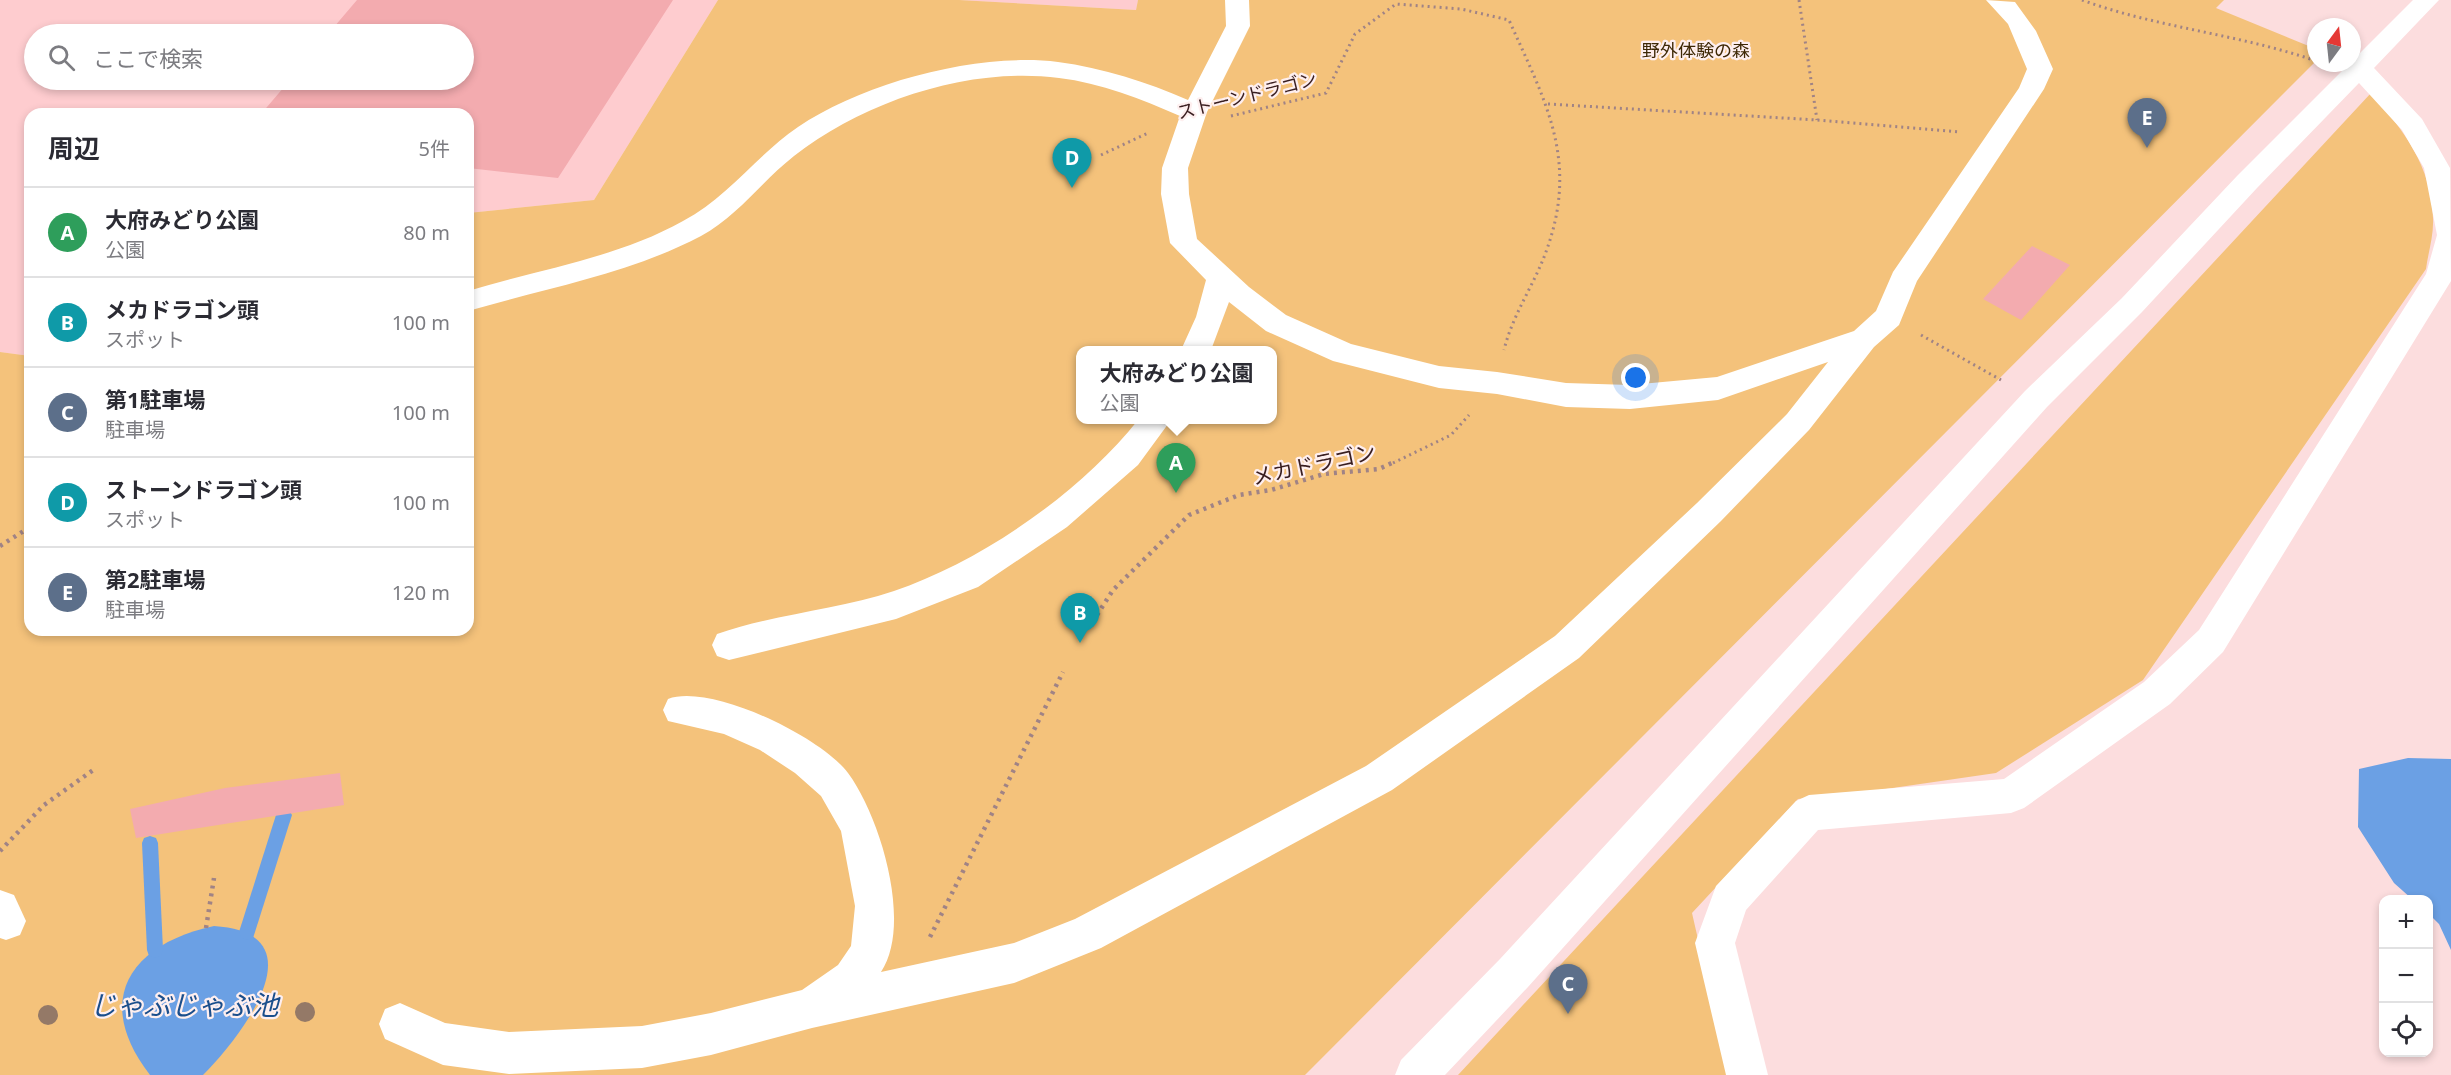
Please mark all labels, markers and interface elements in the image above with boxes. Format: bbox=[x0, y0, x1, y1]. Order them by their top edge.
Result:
north arrow bbox=[2307, 18, 2361, 72]
search box bbox=[24, 24, 474, 90]
park label: 野外体験の森 bbox=[1642, 38, 1750, 62]
icon: search bbox=[45, 41, 78, 74]
text: ここで検索 bbox=[93, 43, 203, 73]
street label: ストーンドラゴン bbox=[1174, 66, 1319, 124]
pin: E bbox=[2128, 98, 2166, 148]
text: 周辺 bbox=[48, 130, 100, 166]
text: 5件 bbox=[419, 135, 450, 162]
pin: D bbox=[1052, 138, 1092, 188]
text: 大府みどり公園 bbox=[105, 204, 259, 234]
text: A bbox=[61, 219, 74, 246]
text: 80 m bbox=[403, 219, 450, 246]
text: 公園 bbox=[105, 236, 145, 263]
text: メカドラゴン頭 bbox=[105, 294, 259, 324]
text: B bbox=[61, 309, 74, 336]
text: 100 m bbox=[392, 309, 450, 336]
text: スポット bbox=[105, 326, 185, 353]
popup bbox=[1076, 346, 1277, 424]
text: 大府みどり公園 bbox=[1099, 357, 1254, 387]
your location bbox=[1621, 363, 1650, 392]
text: 第1駐車場 bbox=[105, 384, 206, 414]
text: 公園 bbox=[1099, 389, 1139, 416]
text: C bbox=[61, 399, 74, 426]
text: 100 m bbox=[392, 399, 450, 426]
text: 駐車場 bbox=[105, 416, 165, 443]
street label: メカドラゴン bbox=[1249, 437, 1378, 491]
pin: A bbox=[1156, 444, 1196, 493]
text: ストーンドラゴン頭 bbox=[105, 474, 302, 504]
text: D bbox=[60, 489, 75, 516]
text: 100 m bbox=[392, 489, 450, 516]
text: スポット bbox=[105, 506, 185, 533]
text: 第2駐車場 bbox=[105, 564, 206, 594]
text: E bbox=[62, 579, 73, 606]
text: 120 m bbox=[392, 579, 450, 606]
pin: B bbox=[1060, 594, 1100, 643]
text: 駐車場 bbox=[105, 596, 165, 623]
map controls bbox=[2379, 895, 2433, 1057]
button: + bbox=[2379, 895, 2433, 949]
button: − bbox=[2379, 949, 2433, 1003]
pin: C bbox=[1548, 964, 1588, 1014]
water label: じゃぶじゃぶ池 bbox=[90, 986, 281, 1023]
button: locate bbox=[2379, 1003, 2433, 1057]

